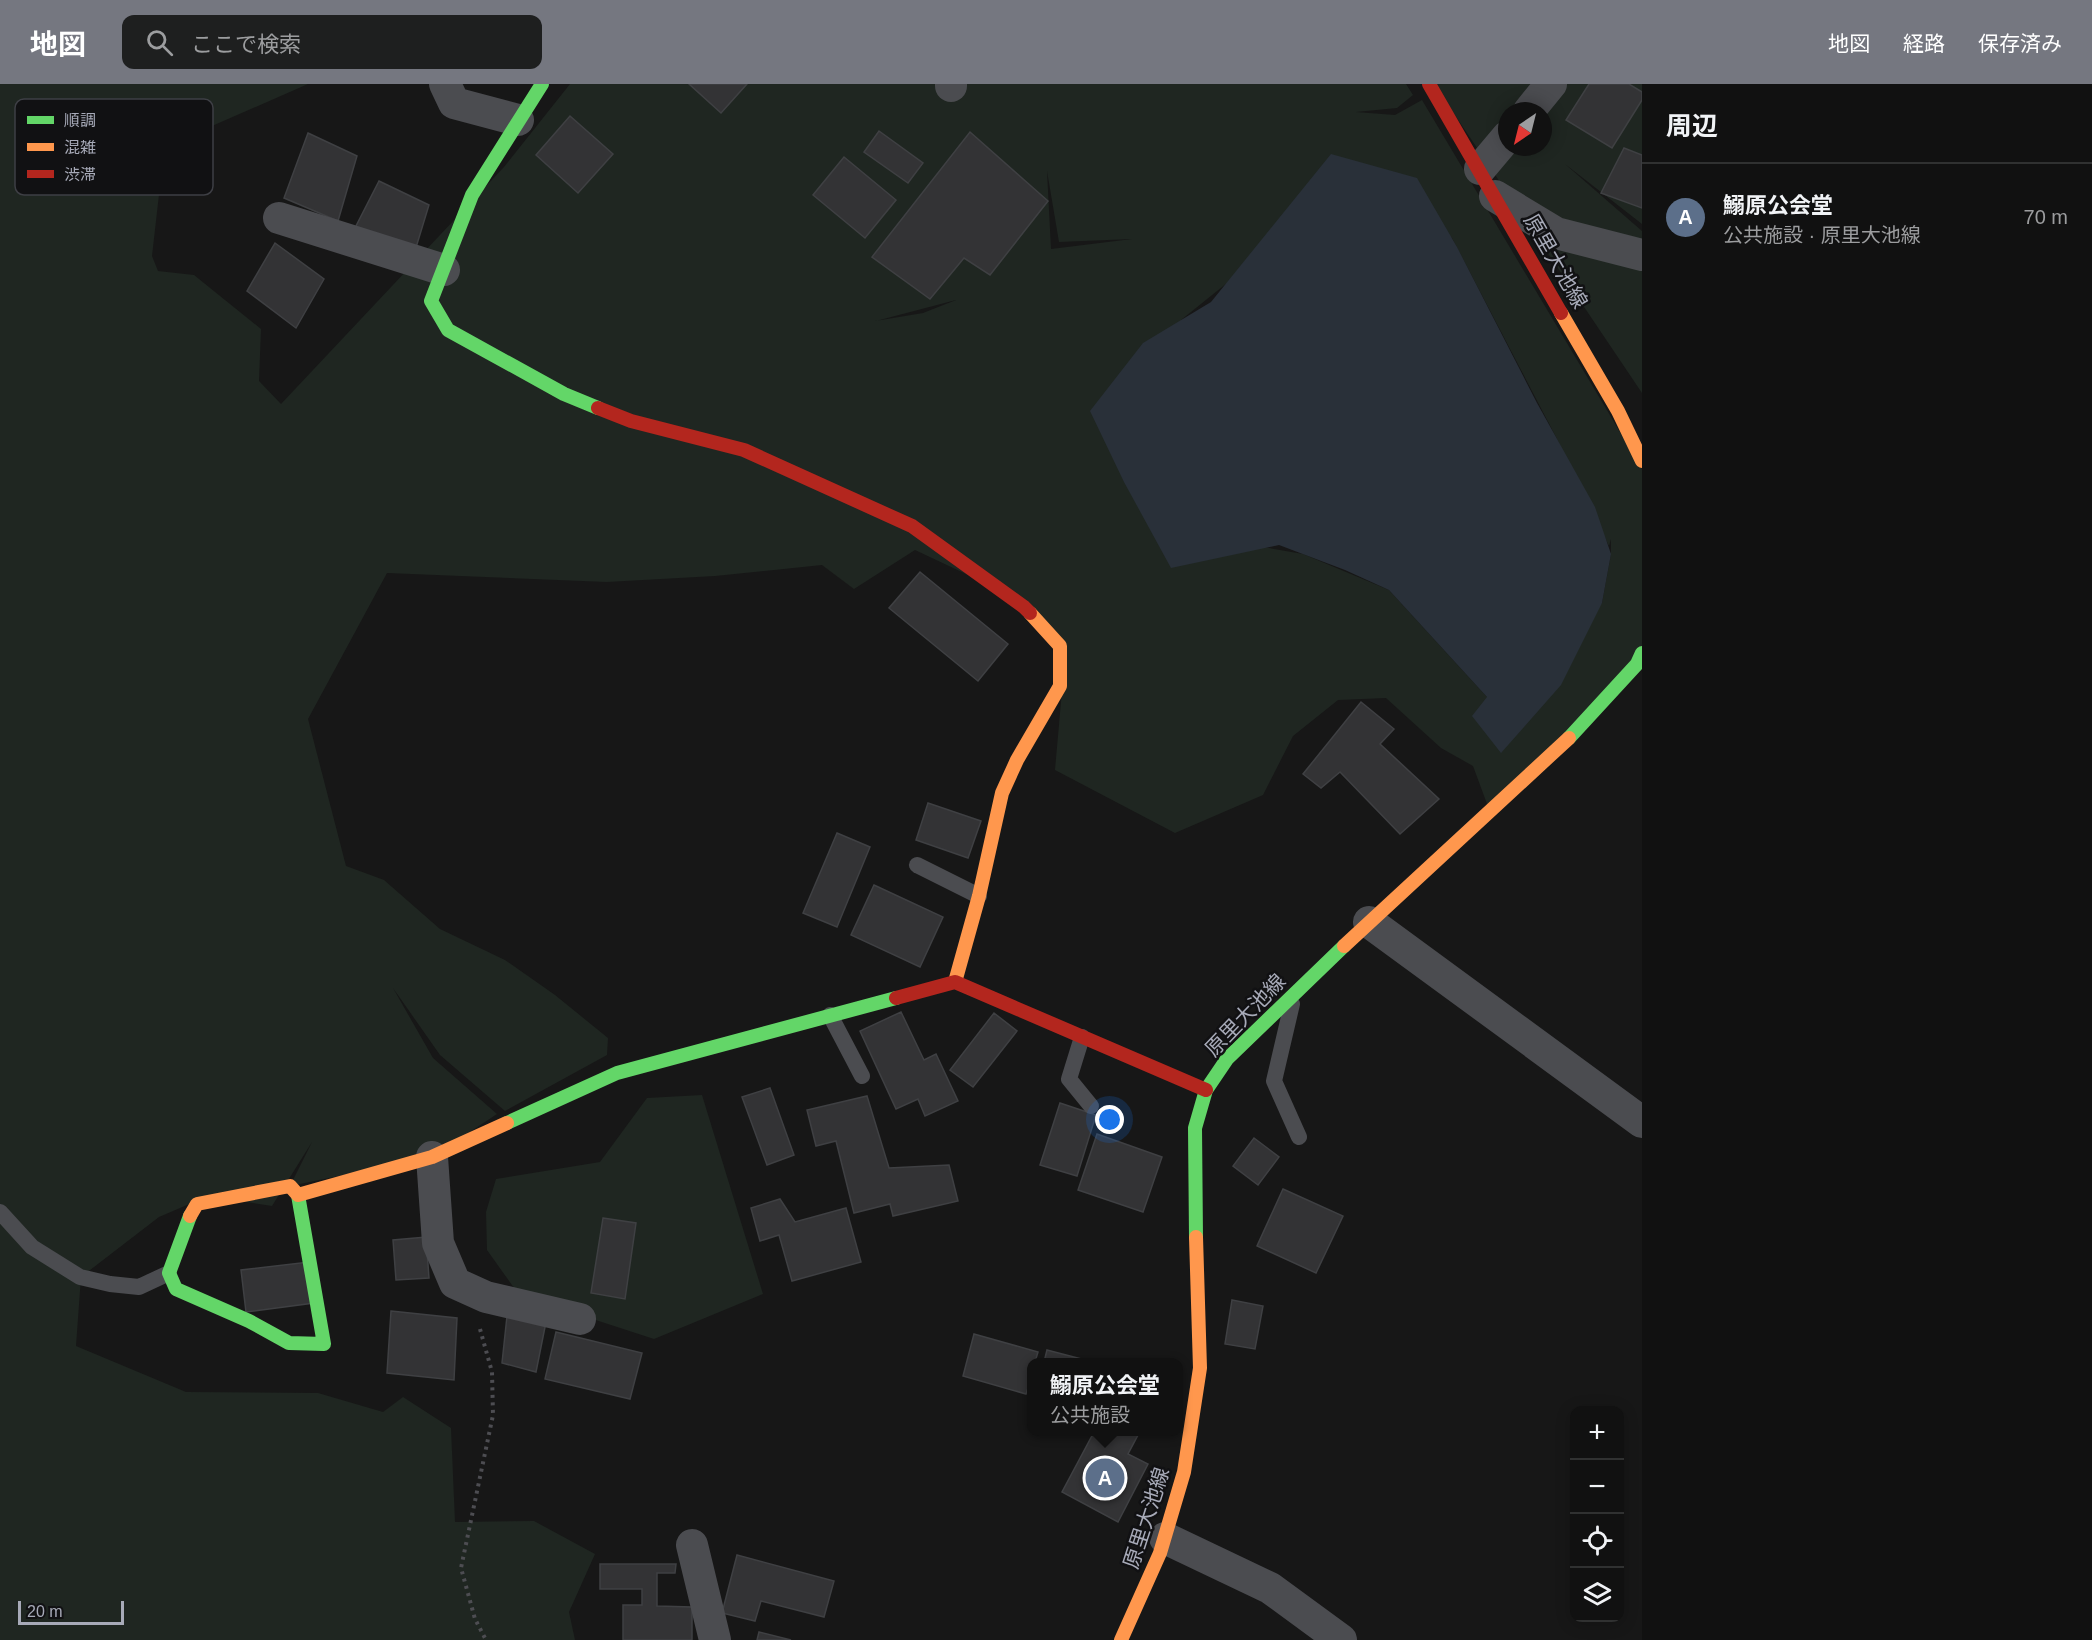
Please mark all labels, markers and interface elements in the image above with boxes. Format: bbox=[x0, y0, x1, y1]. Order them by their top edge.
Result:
search box bbox=[122, 15, 542, 69]
icon: search bbox=[143, 26, 176, 59]
text: 地図 bbox=[30, 29, 86, 60]
text: ここで検索 bbox=[191, 32, 301, 57]
text: 地図 bbox=[1828, 32, 1870, 55]
text: 経路 bbox=[1903, 32, 1945, 55]
text: 保存済み bbox=[1978, 32, 2062, 55]
legend bbox=[15, 99, 213, 195]
north arrow bbox=[1498, 102, 1552, 156]
text: 周辺 bbox=[1666, 111, 1718, 141]
text: 順調 bbox=[64, 112, 96, 129]
text: 混雑 bbox=[64, 139, 96, 156]
text: 渋滞 bbox=[64, 166, 96, 183]
text: 鰯原公会堂 bbox=[1723, 193, 1833, 218]
text: A bbox=[1678, 206, 1693, 228]
text: 70 m bbox=[2024, 206, 2068, 228]
street label: 原里大池線 bbox=[1520, 210, 1592, 312]
text: 公共施設 · 原里大池線 bbox=[1723, 224, 1921, 246]
street label: 原里大池線 bbox=[1200, 969, 1290, 1061]
your location bbox=[1095, 1105, 1124, 1134]
popup bbox=[1027, 1358, 1183, 1436]
text: 鰯原公会堂 bbox=[1050, 1373, 1160, 1398]
text: 公共施設 bbox=[1050, 1404, 1130, 1426]
map controls bbox=[1570, 1406, 1624, 1622]
button: + bbox=[1570, 1406, 1624, 1460]
pin: A bbox=[1086, 1456, 1124, 1500]
button: − bbox=[1570, 1460, 1624, 1514]
street label: 原里大池線 bbox=[1119, 1465, 1173, 1571]
button: locate bbox=[1570, 1514, 1624, 1568]
button: layers bbox=[1570, 1568, 1624, 1622]
scale bar bbox=[18, 1598, 124, 1626]
text: 20 m bbox=[27, 1603, 63, 1620]

